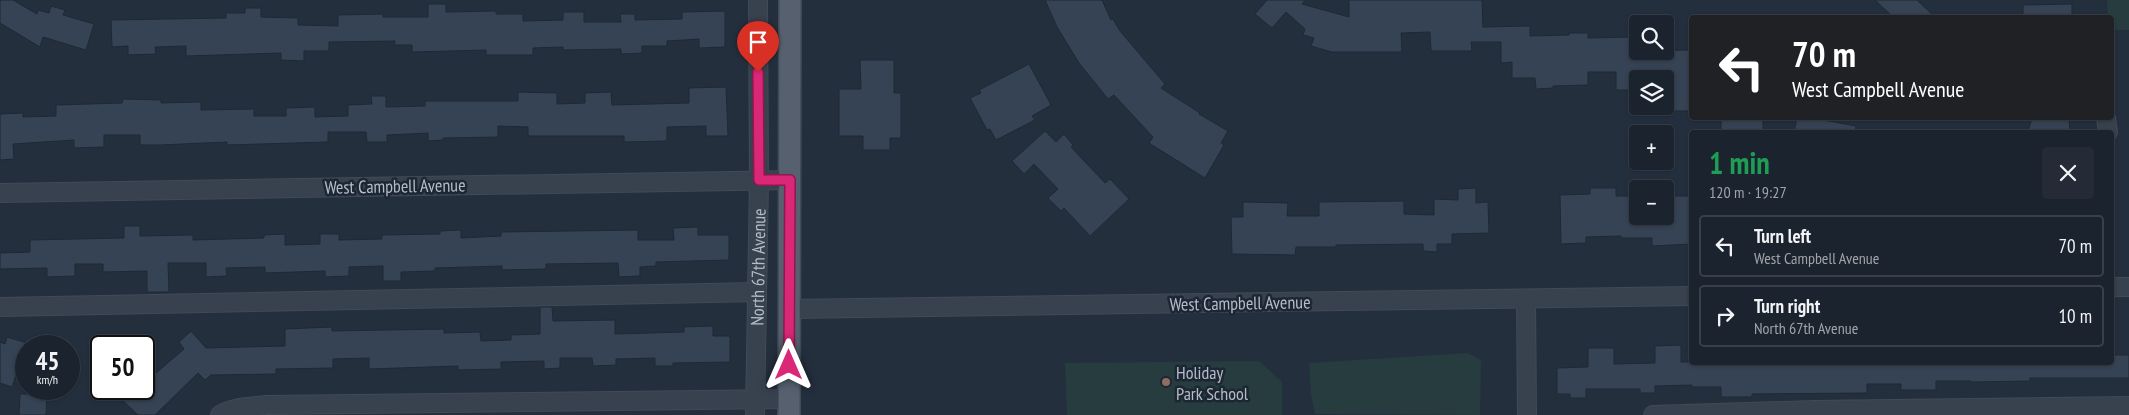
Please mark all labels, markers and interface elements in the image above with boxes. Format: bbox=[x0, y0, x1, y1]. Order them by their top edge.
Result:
map controls bbox=[1629, 15, 1674, 225]
button: search bbox=[1629, 15, 1674, 60]
pin bbox=[737, 21, 779, 72]
icon: arrive bbox=[744, 28, 772, 56]
text: 70 m bbox=[1792, 31, 1856, 77]
icon: left bbox=[1709, 35, 1774, 100]
button: layers bbox=[1629, 70, 1674, 115]
text: West Campbell Avenue bbox=[1792, 75, 1964, 103]
button: + bbox=[1629, 125, 1674, 170]
text: 1 min bbox=[1709, 143, 1770, 182]
button: close bbox=[2042, 147, 2094, 199]
street label: West Campbell Avenue bbox=[324, 173, 466, 199]
button: − bbox=[1629, 180, 1674, 225]
text: 120 m · 19:27 bbox=[1709, 182, 1787, 202]
street label: North 67th Avenue bbox=[745, 208, 770, 326]
text: Turn left bbox=[1754, 224, 1811, 248]
icon: left bbox=[1711, 232, 1739, 260]
text: 70 m bbox=[2059, 234, 2092, 258]
text: West Campbell Avenue bbox=[1754, 248, 1879, 268]
street label: West Campbell Avenue bbox=[1169, 290, 1311, 316]
text: Turn right bbox=[1754, 294, 1820, 318]
icon: right bbox=[1711, 302, 1739, 330]
text: 10 m bbox=[2059, 304, 2092, 328]
text: North 67th Avenue bbox=[1754, 318, 1858, 338]
speed limit sign: 50 bbox=[90, 335, 155, 400]
position arrow bbox=[762, 338, 814, 390]
text: 45 bbox=[36, 345, 59, 377]
place label: Holiday Park School bbox=[1176, 361, 1249, 405]
text: km/h bbox=[37, 372, 58, 387]
marker: Holiday Park School bbox=[1160, 376, 1172, 388]

